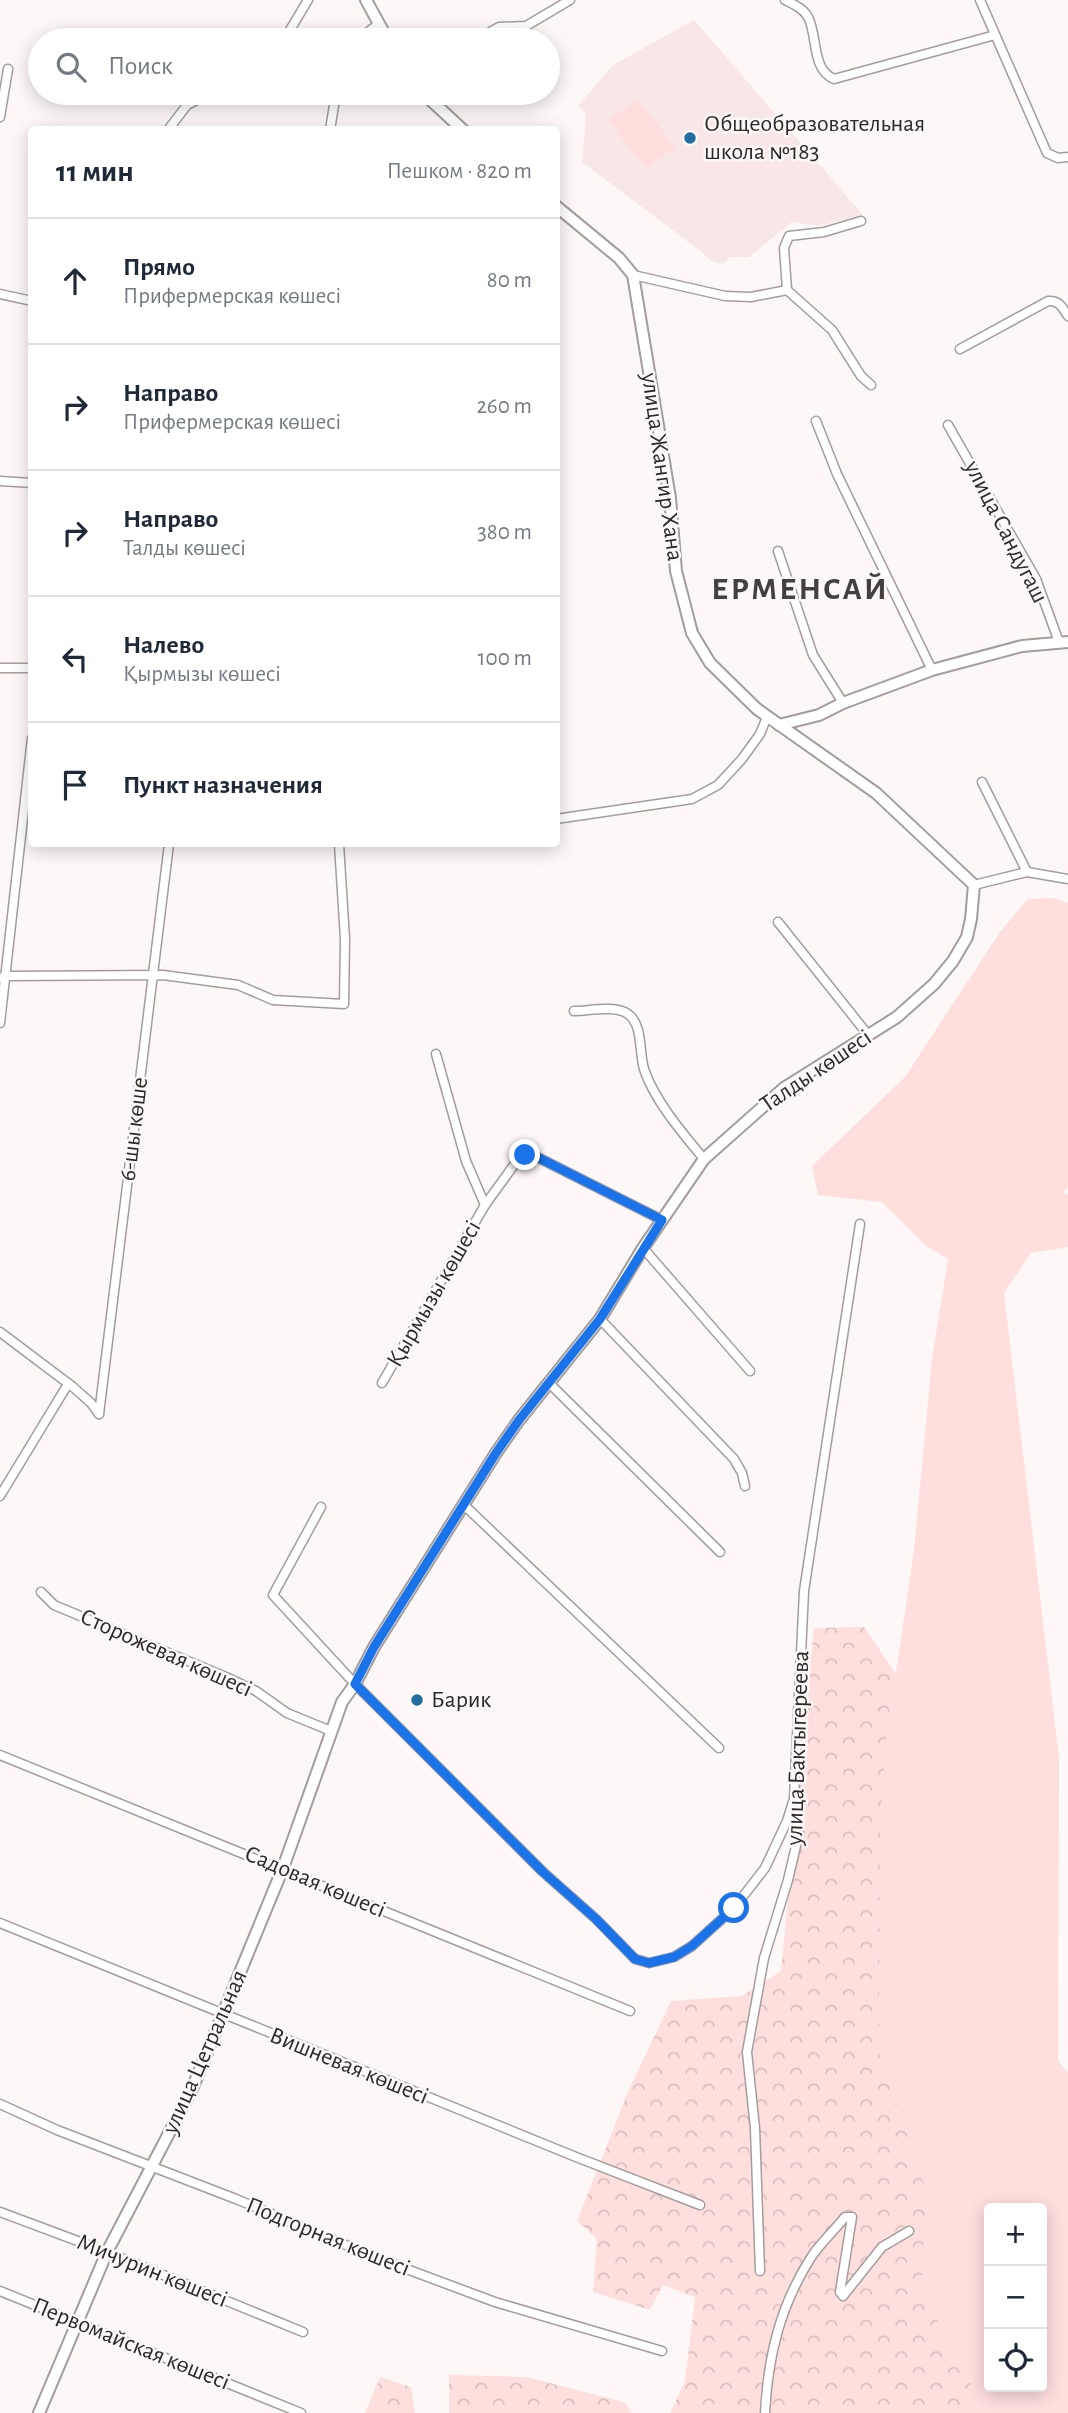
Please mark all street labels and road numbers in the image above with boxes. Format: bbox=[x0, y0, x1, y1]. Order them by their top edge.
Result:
street label: улица Жангир Хана bbox=[637, 370, 687, 563]
street label: улица Сандугаш bbox=[959, 456, 1052, 607]
street label: Талды көшесі bbox=[756, 1025, 876, 1117]
street label: 6-шы көше bbox=[116, 1076, 152, 1182]
street label: Қырмызы көшесі bbox=[382, 1217, 486, 1371]
street label: Сторожевая көшесі bbox=[77, 1604, 255, 1702]
street label: улица Бактыгереева bbox=[783, 1650, 813, 1847]
street label: Садовая көшесі bbox=[241, 1842, 389, 1922]
street label: улица Цетральная bbox=[158, 1967, 252, 2138]
street label: Вишневая көшесі bbox=[266, 2023, 432, 2109]
street label: Подгорная көшесі bbox=[243, 2193, 413, 2281]
street label: Мичурин көшесі bbox=[73, 2230, 231, 2312]
street label: Первомайская көшесі bbox=[29, 2293, 233, 2395]

